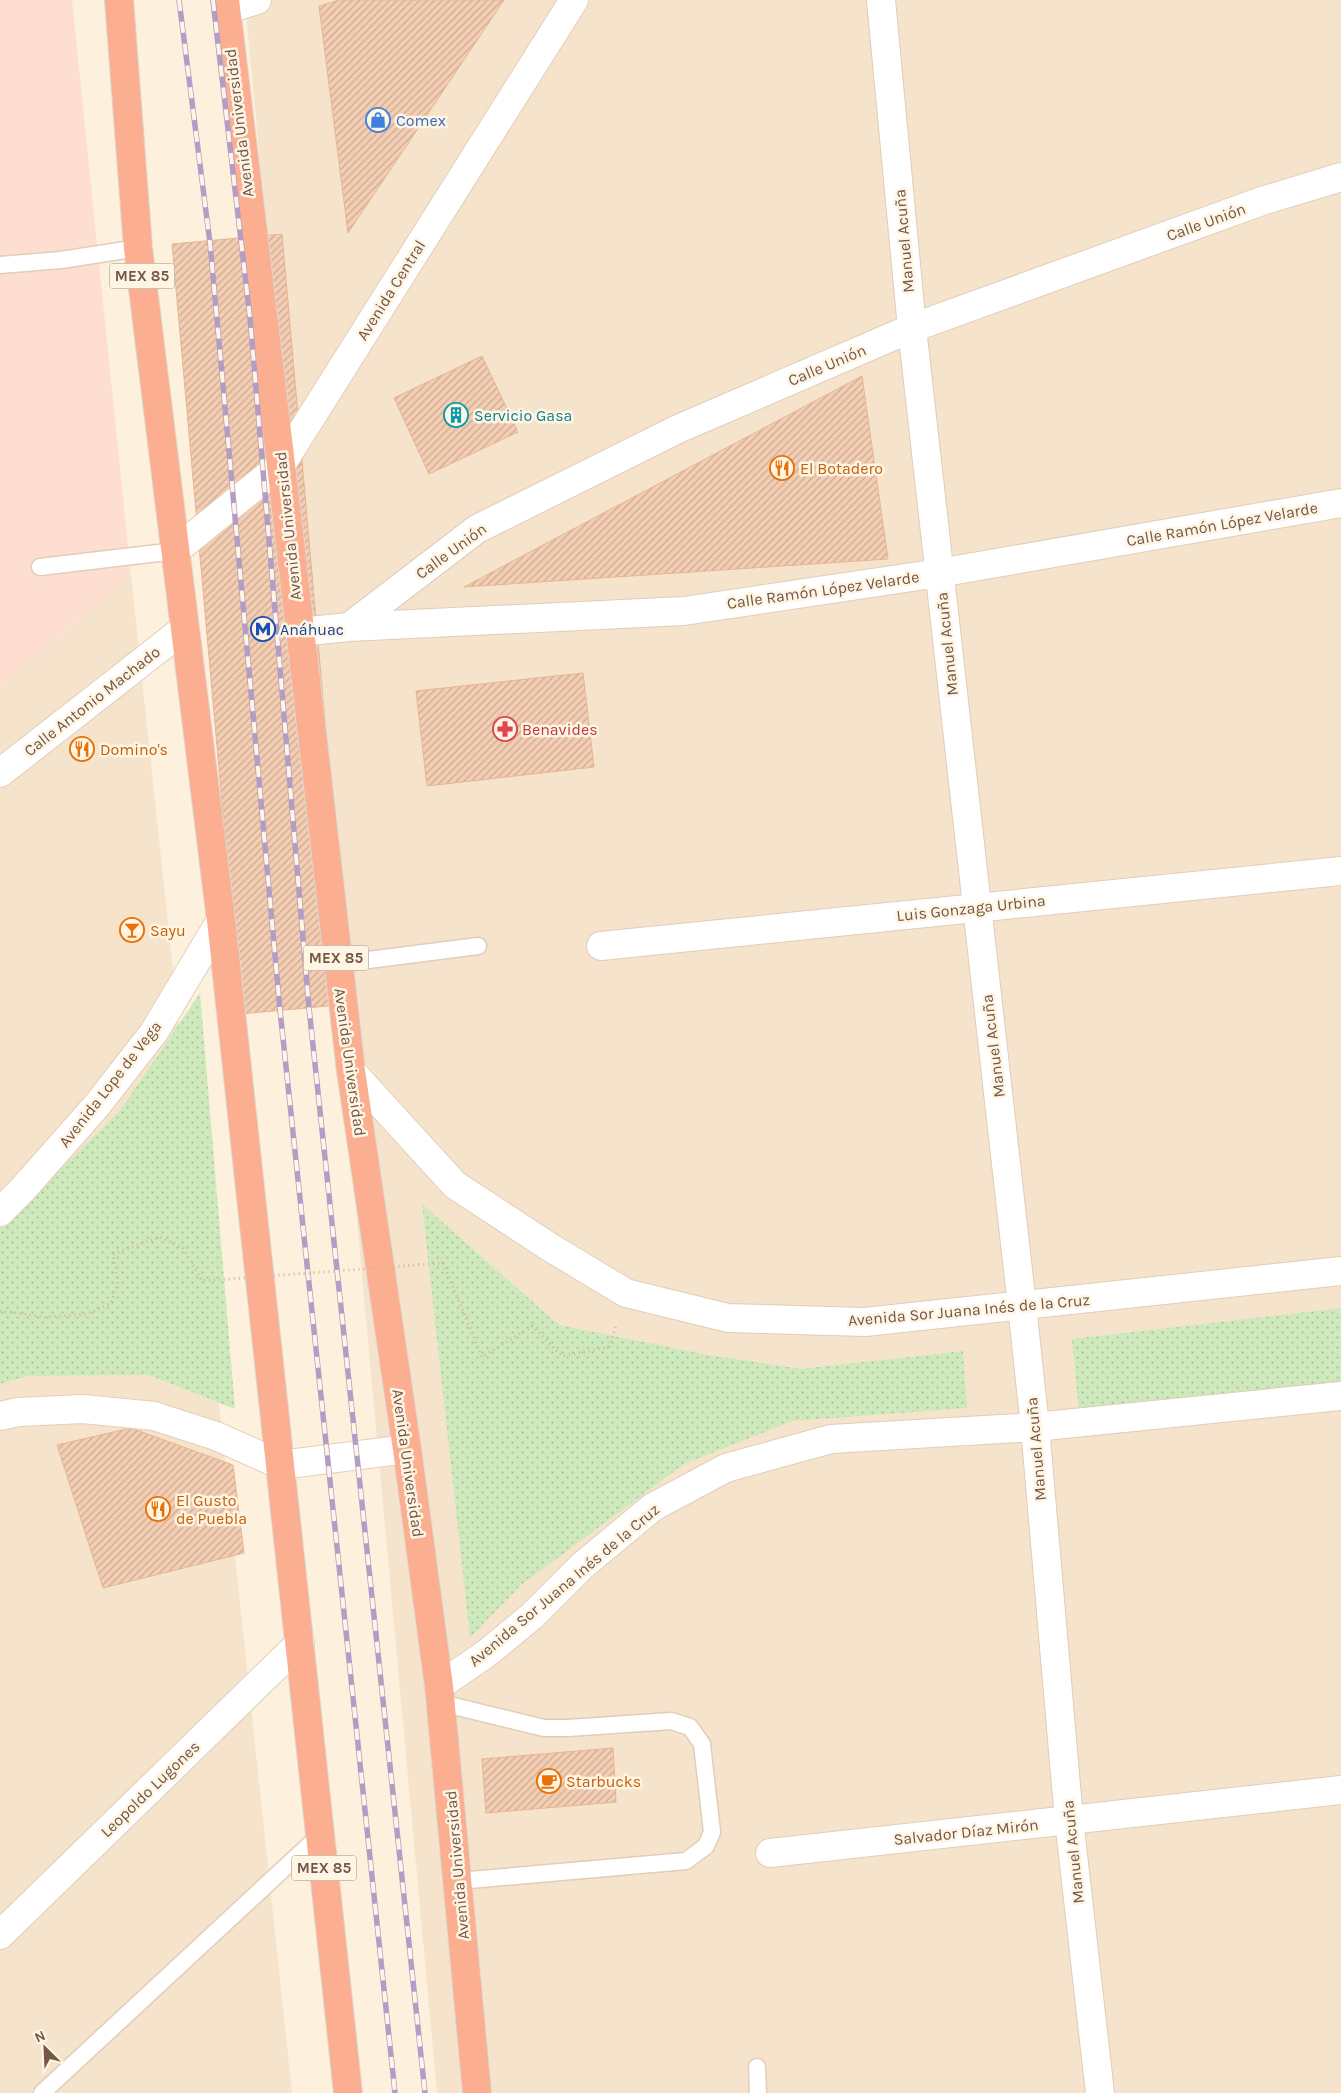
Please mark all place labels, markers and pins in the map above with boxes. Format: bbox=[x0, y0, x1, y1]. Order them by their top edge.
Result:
shop icon: Comex bbox=[365, 107, 391, 133]
place label: Comex bbox=[396, 111, 446, 130]
building icon: Servicio Gasa bbox=[443, 402, 469, 428]
place label: Servicio Gasa bbox=[474, 406, 572, 425]
restaurant icon: El Botadero bbox=[769, 455, 795, 481]
place label: El Botadero bbox=[800, 459, 883, 478]
metro station icon: Anáhuac bbox=[250, 616, 276, 642]
place label: Anáhuac bbox=[280, 620, 344, 639]
pharmacy icon: Benavides bbox=[492, 716, 518, 742]
place label: Benavides bbox=[522, 720, 598, 739]
restaurant icon: Domino's bbox=[69, 736, 95, 762]
place label: Domino's bbox=[100, 740, 168, 759]
bar icon: Sayu bbox=[119, 917, 145, 943]
place label: Sayu bbox=[150, 921, 186, 940]
place label: El Gusto de Puebla bbox=[176, 1491, 247, 1528]
restaurant icon: El Gusto de Puebla bbox=[145, 1496, 171, 1522]
cafe icon: Starbucks bbox=[536, 1768, 562, 1794]
place label: Starbucks bbox=[566, 1772, 641, 1791]

